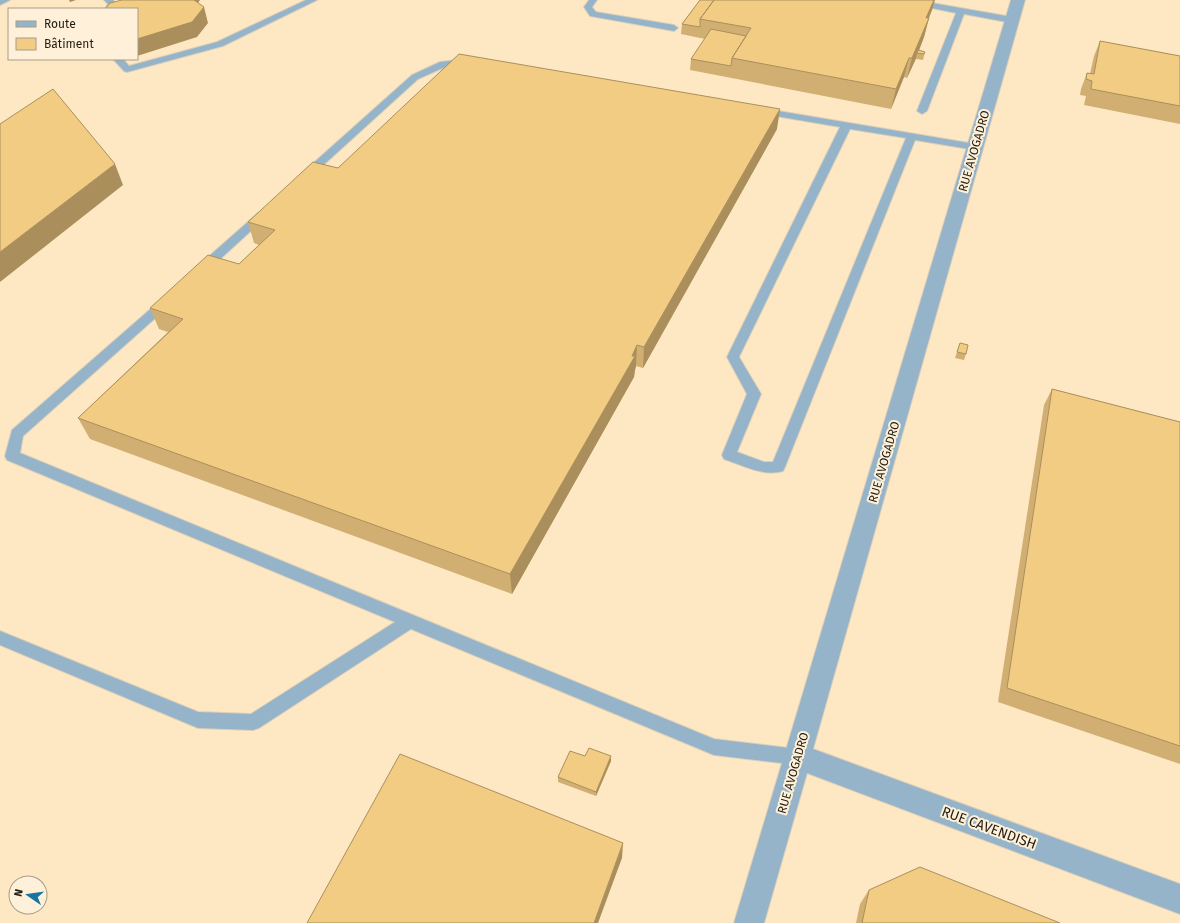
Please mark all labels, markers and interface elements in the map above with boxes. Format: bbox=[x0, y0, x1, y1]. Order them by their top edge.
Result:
legend bbox=[8, 8, 138, 60]
text: Route bbox=[44, 17, 76, 31]
text: Bâtiment bbox=[44, 37, 94, 51]
street label: RUE AVOGADRO bbox=[956, 109, 992, 193]
street label: RUE AVOGADRO bbox=[866, 420, 902, 504]
street label: RUE AVOGADRO bbox=[775, 731, 811, 815]
street label: RUE CAVENDISH bbox=[939, 803, 1039, 853]
north arrow bbox=[8, 875, 48, 915]
text: N bbox=[12, 888, 26, 898]

